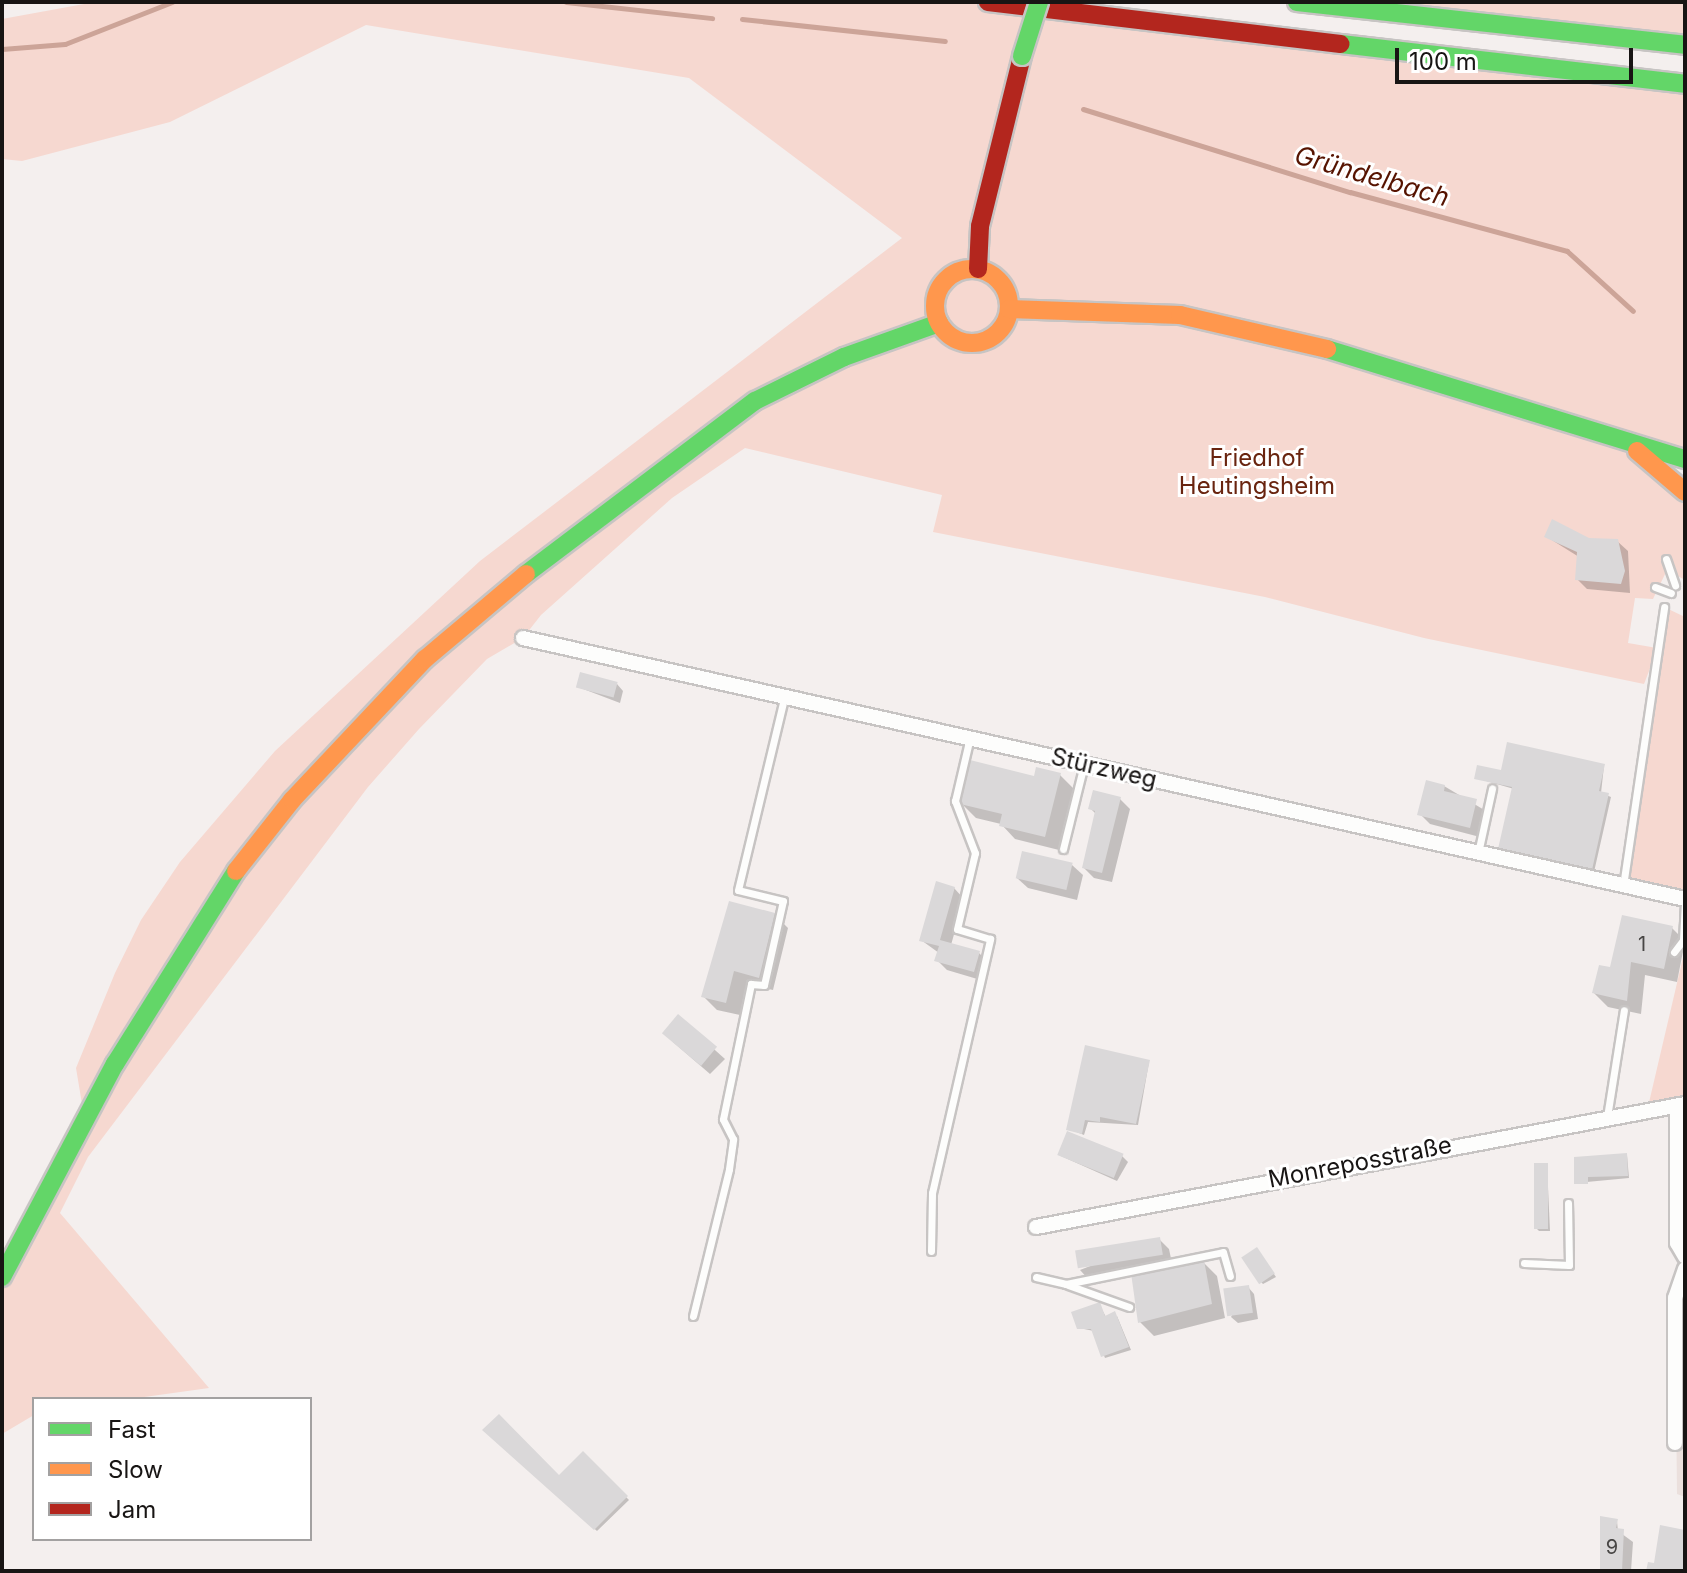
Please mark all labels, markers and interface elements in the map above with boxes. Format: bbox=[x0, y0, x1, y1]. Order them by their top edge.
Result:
scale bar bbox=[1399, 32, 1637, 82]
text: 100 m bbox=[1409, 47, 1477, 76]
water label: Gründelbach bbox=[1291, 139, 1453, 213]
park label: Friedhof Heutingsheim bbox=[1179, 444, 1335, 500]
street label: Stürzweg bbox=[1048, 742, 1160, 794]
house number: 1 bbox=[1638, 932, 1646, 956]
street label: Monreposstraße bbox=[1266, 1130, 1454, 1194]
legend bbox=[32, 1397, 312, 1541]
text: Fast bbox=[108, 1415, 156, 1444]
text: Slow bbox=[108, 1455, 163, 1484]
text: Jam bbox=[108, 1495, 156, 1524]
house number: 9 bbox=[1606, 1535, 1618, 1559]

